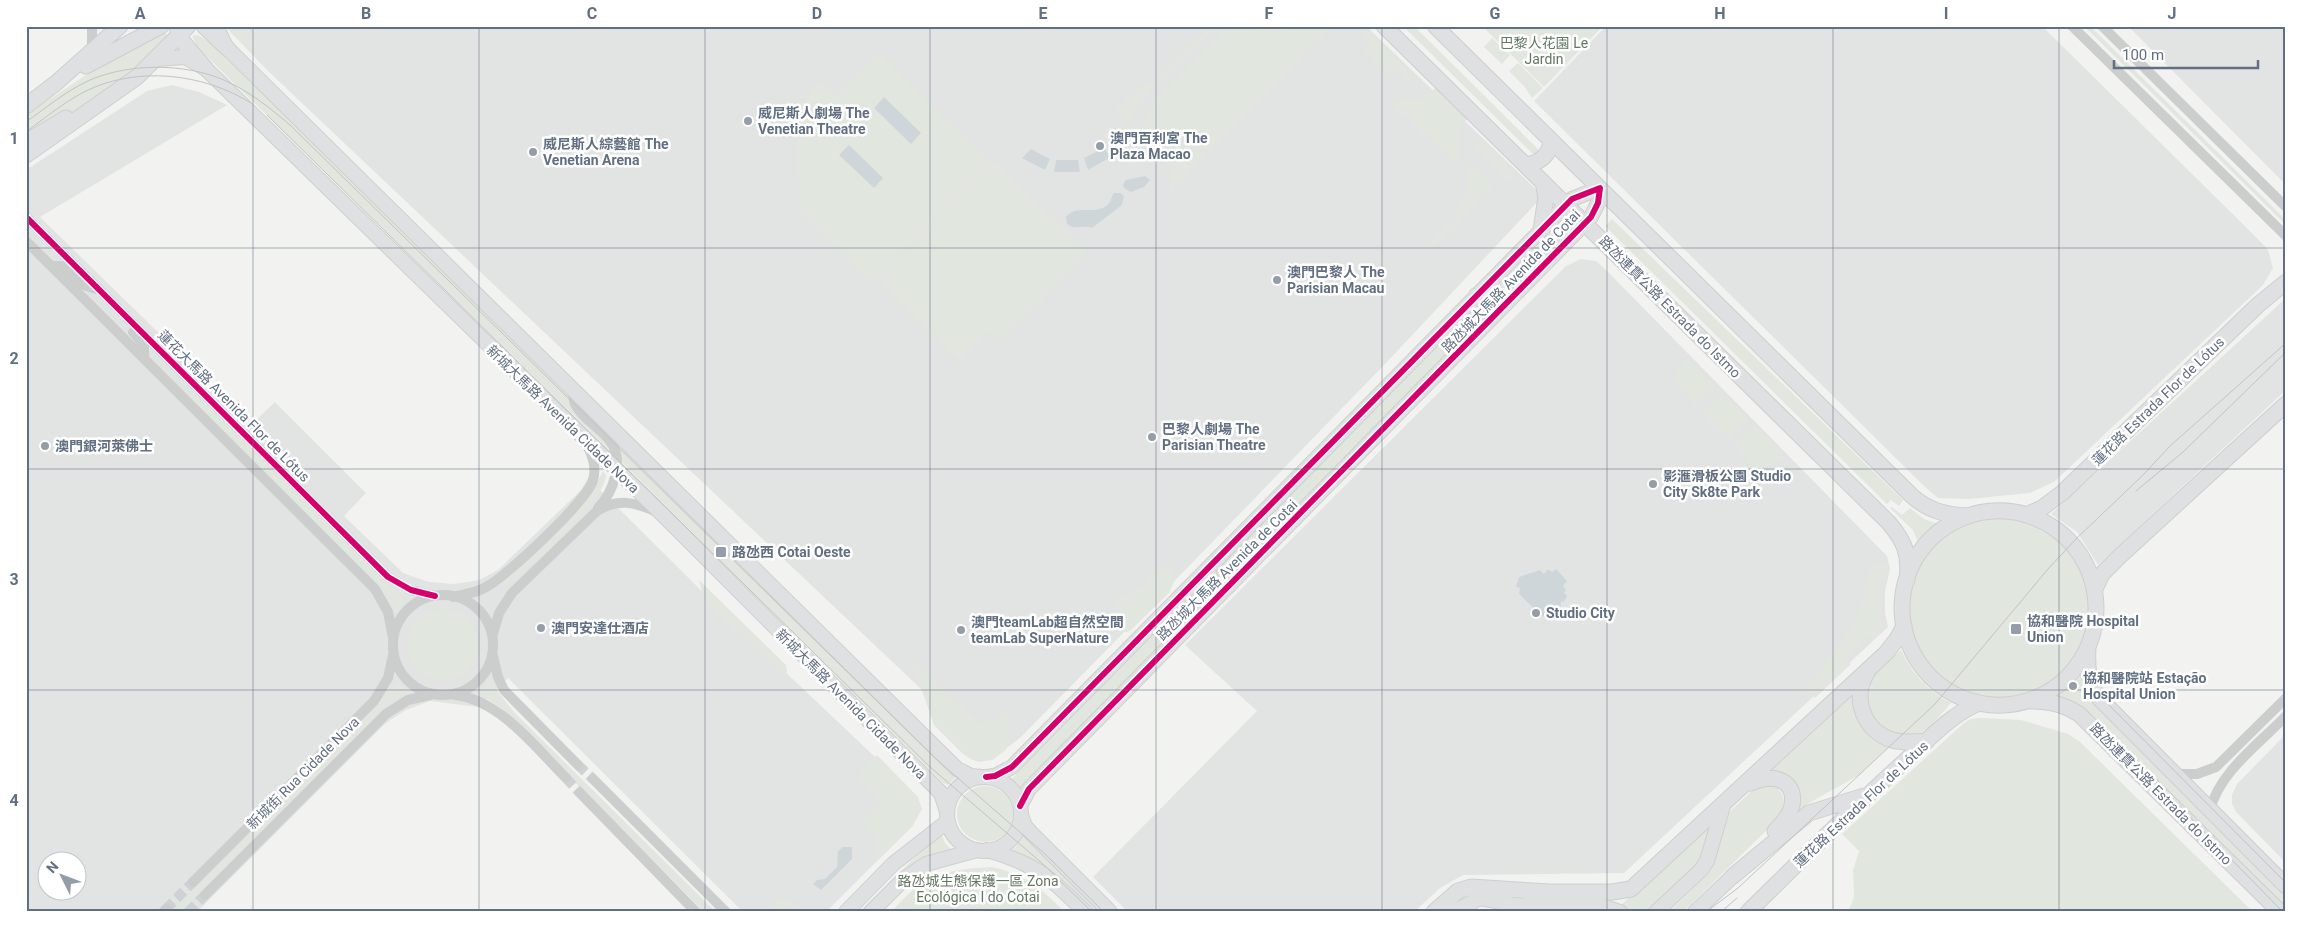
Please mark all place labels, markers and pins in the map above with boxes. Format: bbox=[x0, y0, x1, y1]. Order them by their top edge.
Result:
place label: 威尼斯人劇場 The Venetian Theatre bbox=[758, 105, 870, 137]
marker: 威尼斯人劇場 The Venetian Theatre bbox=[742, 115, 754, 127]
place label: 澳門百利宮 The Plaza Macao bbox=[1110, 130, 1208, 162]
place label: 威尼斯人綜藝館 The Venetian Arena bbox=[543, 136, 669, 168]
marker: 澳門百利宮 The Plaza Macao bbox=[1094, 140, 1106, 152]
marker: 威尼斯人綜藝館 The Venetian Arena bbox=[527, 146, 539, 158]
place label: 澳門巴黎人 The Parisian Macau bbox=[1287, 264, 1385, 296]
marker: 澳門巴黎人 The Parisian Macau bbox=[1271, 274, 1283, 286]
place label: 巴黎人劇場 The Parisian Theatre bbox=[1162, 421, 1266, 453]
marker: 巴黎人劇場 The Parisian Theatre bbox=[1146, 431, 1158, 443]
place label: 澳門銀河萊佛士 bbox=[55, 438, 153, 454]
marker: 澳門銀河萊佛士 bbox=[39, 440, 51, 452]
place label: 影滙滑板公園 Studio City Sk8te Park bbox=[1663, 468, 1791, 500]
marker: 影滙滑板公園 Studio City Sk8te Park bbox=[1647, 478, 1659, 490]
place label: 路氹西 Cotai Oeste bbox=[732, 544, 851, 560]
marker: 路氹西 Cotai Oeste bbox=[714, 545, 728, 559]
place label: Studio City bbox=[1546, 605, 1616, 621]
marker: Studio City bbox=[1530, 607, 1542, 619]
place label: 協和醫院 Hospital Union bbox=[2027, 613, 2139, 645]
place label: 澳門teamLab超自然空間 teamLab SuperNature bbox=[971, 614, 1124, 646]
place label: 澳門安達仕酒店 bbox=[551, 620, 649, 636]
marker: 澳門安達仕酒店 bbox=[535, 622, 547, 634]
marker: 協和醫院 Hospital Union bbox=[2009, 622, 2023, 636]
marker: 澳門teamLab超自然空間 teamLab SuperNature bbox=[955, 624, 967, 636]
place label: 協和醫院站 Estação Hospital Union bbox=[2083, 670, 2207, 702]
marker: 協和醫院站 Estação Hospital Union bbox=[2067, 680, 2079, 692]

